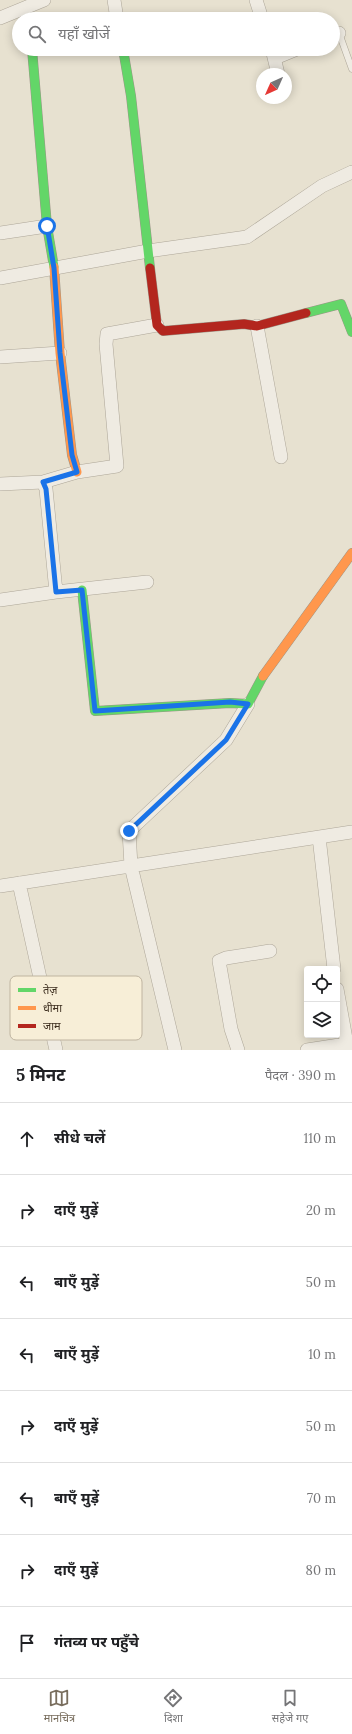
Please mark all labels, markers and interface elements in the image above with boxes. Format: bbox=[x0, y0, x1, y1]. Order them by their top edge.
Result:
search box bbox=[12, 12, 340, 56]
icon: search bbox=[26, 23, 48, 45]
text: यहाँ खोजें bbox=[58, 24, 110, 43]
north arrow bbox=[256, 68, 292, 104]
route start bbox=[38, 217, 56, 235]
route end bbox=[120, 822, 138, 840]
map controls bbox=[304, 966, 340, 1038]
button: locate bbox=[304, 966, 340, 1002]
legend bbox=[10, 976, 142, 1040]
text: तेज़ bbox=[43, 983, 58, 997]
text: धीमा bbox=[43, 1001, 62, 1015]
button: layers bbox=[304, 1002, 340, 1038]
text: जाम bbox=[43, 1019, 61, 1033]
text: 5 मिनट bbox=[16, 1064, 65, 1086]
text: पैदल · 390 m bbox=[265, 1067, 336, 1084]
icon: ahead bbox=[16, 1128, 38, 1150]
text: सीधे चलें bbox=[54, 1128, 105, 1147]
text: 110 m bbox=[303, 1130, 336, 1147]
icon: right bbox=[16, 1200, 38, 1222]
text: दाएँ मुड़ें bbox=[54, 1200, 98, 1219]
text: 20 m bbox=[306, 1202, 336, 1219]
icon: left bbox=[16, 1272, 38, 1294]
text: बाएँ मुड़ें bbox=[54, 1272, 99, 1291]
text: 50 m bbox=[306, 1274, 336, 1291]
icon: left bbox=[16, 1344, 38, 1366]
text: बाएँ मुड़ें bbox=[54, 1344, 99, 1363]
text: 10 m bbox=[308, 1346, 336, 1363]
icon: right bbox=[16, 1416, 38, 1438]
text: दाएँ मुड़ें bbox=[54, 1416, 98, 1435]
text: 50 m bbox=[306, 1418, 336, 1435]
icon: left bbox=[16, 1488, 38, 1510]
text: बाएँ मुड़ें bbox=[54, 1488, 99, 1507]
text: 70 m bbox=[307, 1490, 336, 1507]
icon: right bbox=[16, 1560, 38, 1582]
text: दाएँ मुड़ें bbox=[54, 1560, 98, 1579]
text: 80 m bbox=[306, 1562, 336, 1579]
icon: arrive bbox=[16, 1632, 38, 1654]
text: गंतव्य पर पहुँचे bbox=[54, 1632, 139, 1651]
tab: मानचित्र bbox=[44, 1687, 75, 1726]
tab: दिशा bbox=[162, 1687, 184, 1726]
tab: सहेजे गए bbox=[272, 1687, 308, 1726]

